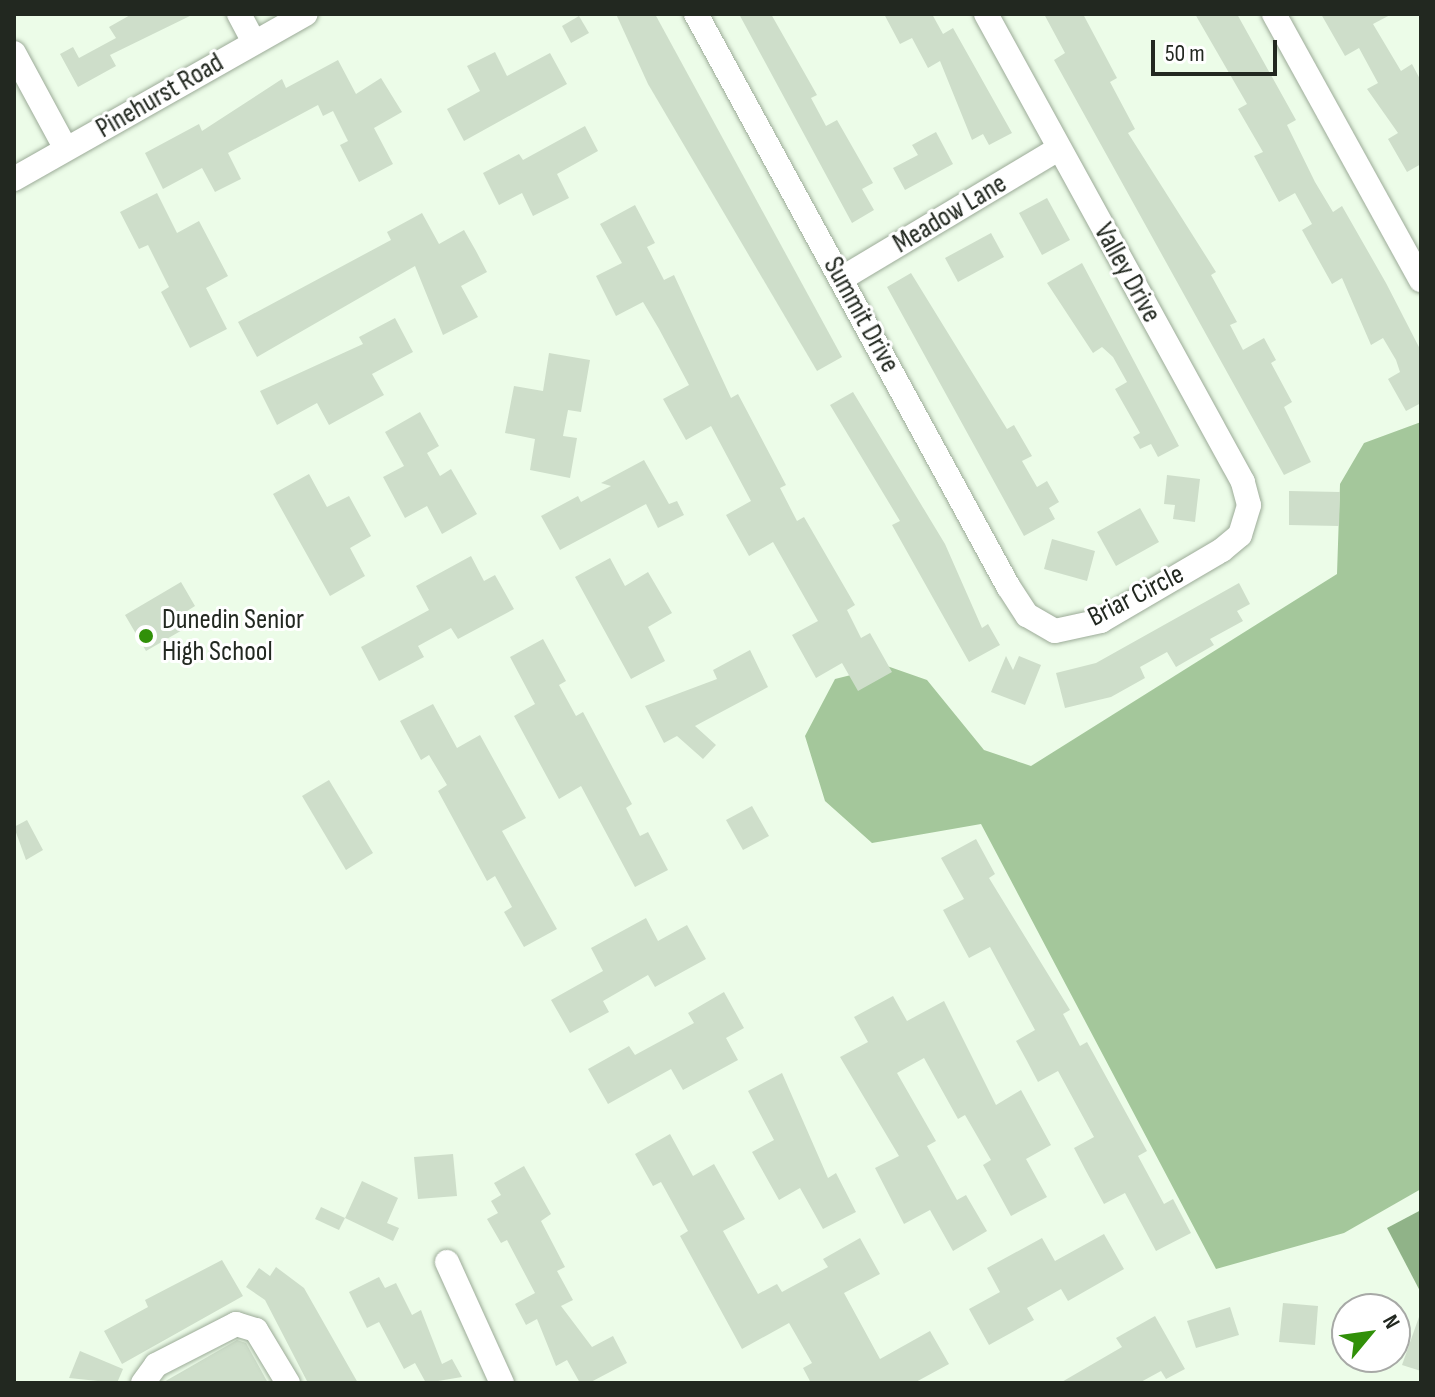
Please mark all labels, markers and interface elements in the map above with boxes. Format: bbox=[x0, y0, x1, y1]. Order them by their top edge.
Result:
scale bar bbox=[1155, 24, 1281, 74]
text: 50 m bbox=[1165, 39, 1205, 68]
street label: Pinehurst Road bbox=[90, 46, 230, 146]
street label: Meadow Lane bbox=[887, 167, 1013, 261]
street label: Valley Drive bbox=[1086, 218, 1168, 328]
street label: Summit Drive bbox=[816, 251, 906, 379]
street label: Briar Circle bbox=[1082, 558, 1190, 634]
place label: Dunedin Senior High School bbox=[162, 603, 304, 669]
marker: Dunedin Senior High School bbox=[137, 627, 155, 645]
north arrow bbox=[1331, 1293, 1411, 1373]
text: N bbox=[1376, 1310, 1405, 1334]

